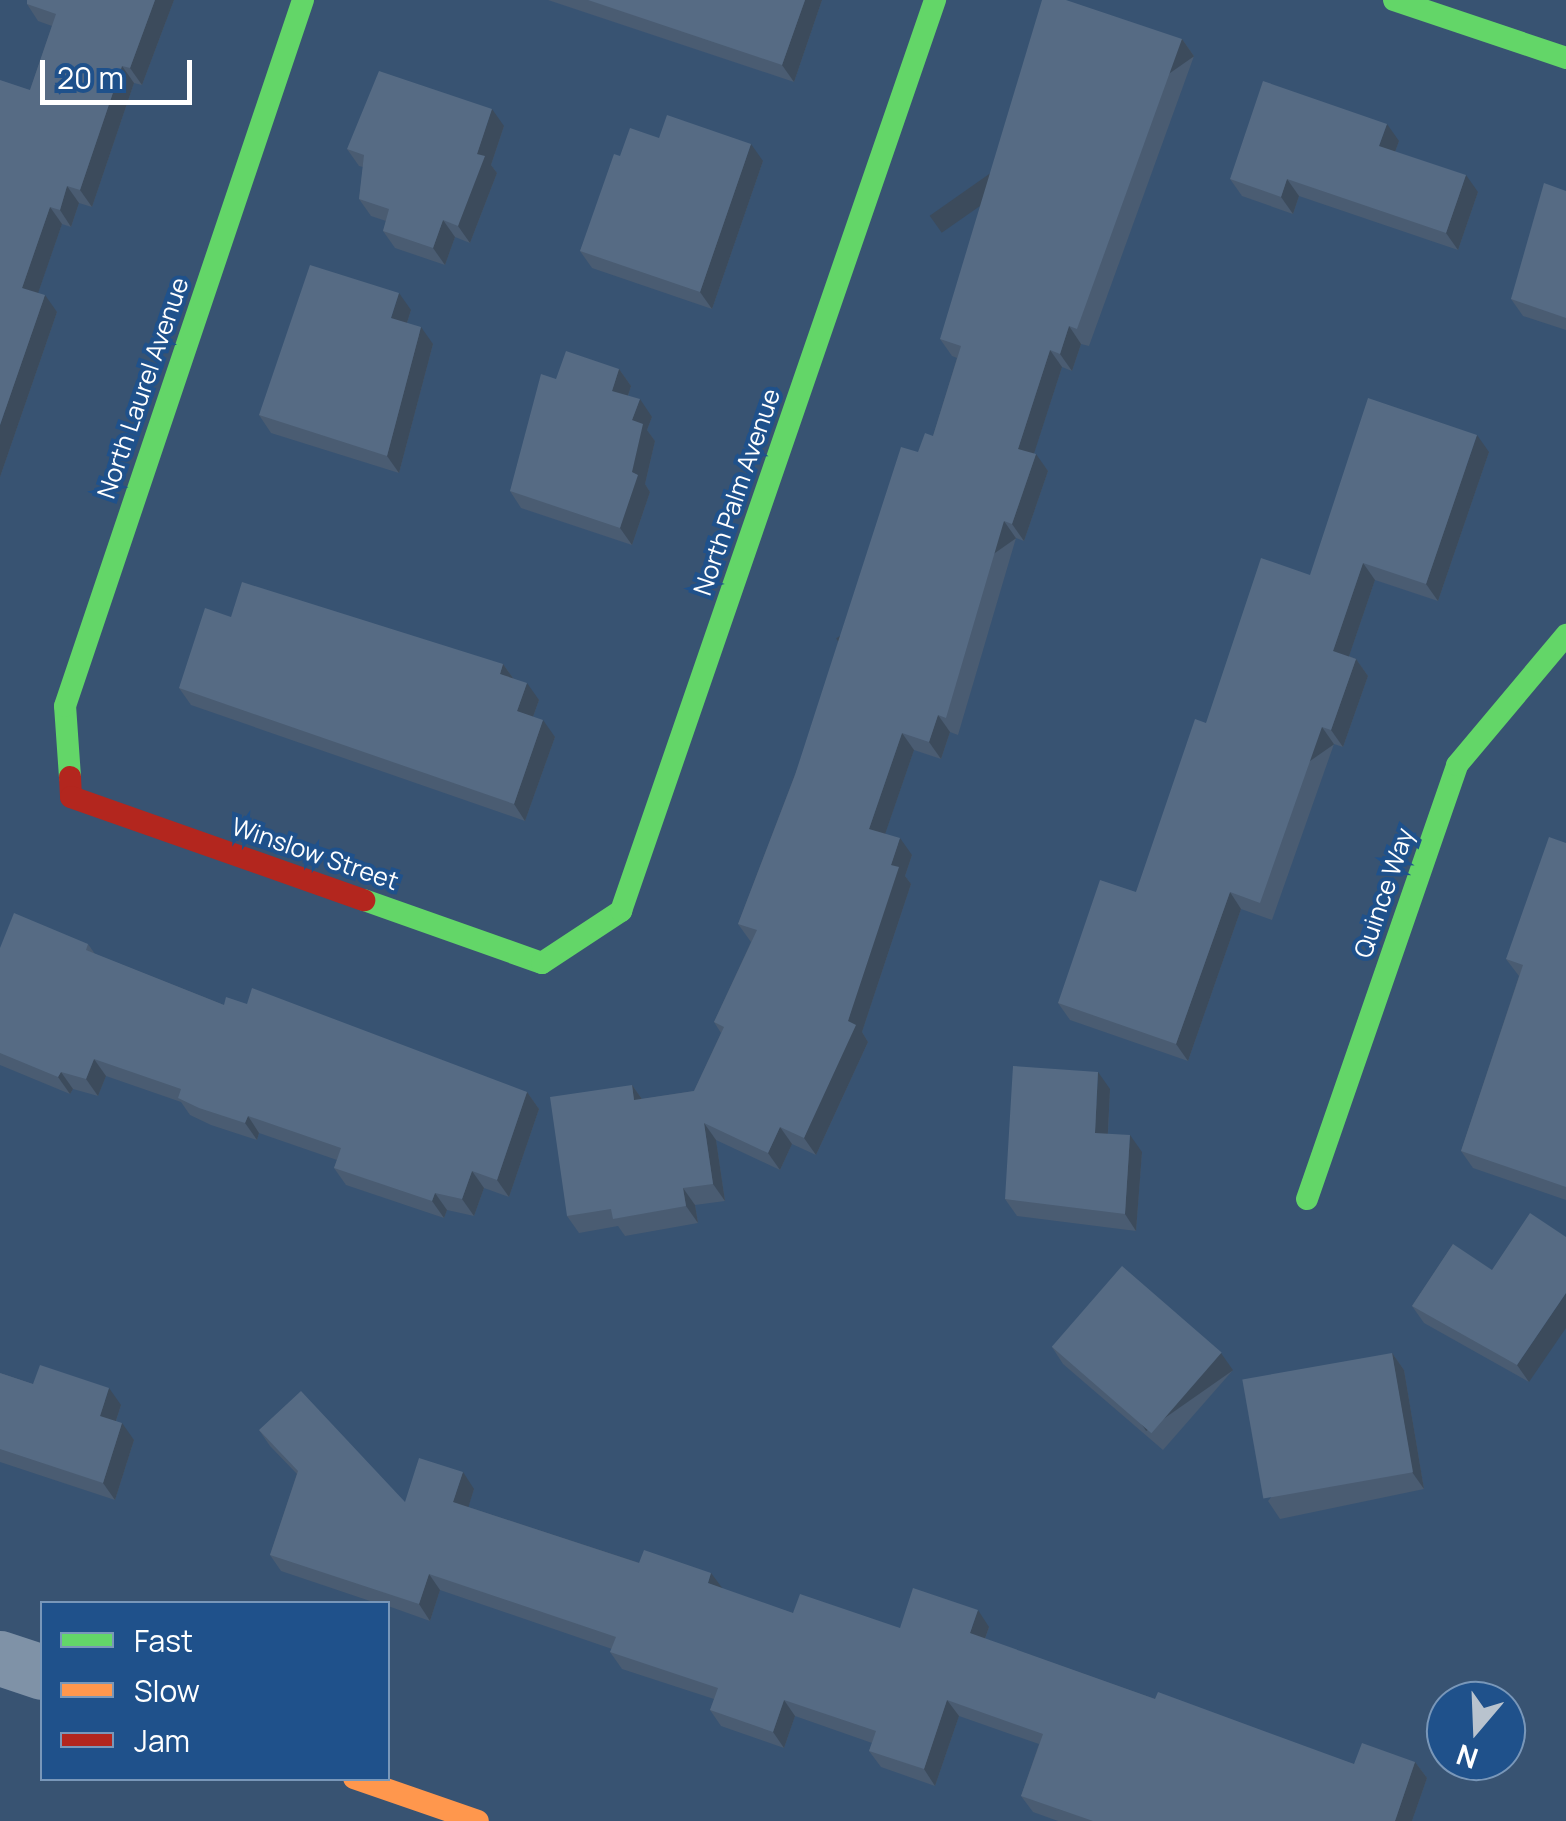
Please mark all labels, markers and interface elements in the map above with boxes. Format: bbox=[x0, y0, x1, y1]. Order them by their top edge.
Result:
scale bar bbox=[45, 40, 198, 102]
text: 20 m bbox=[57, 57, 124, 98]
street label: North Laurel Avenue bbox=[91, 273, 195, 503]
street label: North Palm Avenue bbox=[688, 385, 786, 599]
street label: Winslow Street bbox=[228, 811, 402, 897]
street label: Quince Way bbox=[1348, 824, 1420, 962]
legend bbox=[40, 1601, 390, 1781]
text: Fast bbox=[134, 1620, 193, 1661]
text: Slow bbox=[134, 1670, 200, 1711]
north arrow bbox=[1426, 1681, 1526, 1781]
text: Jam bbox=[134, 1720, 190, 1761]
text: N bbox=[1451, 1736, 1483, 1779]

